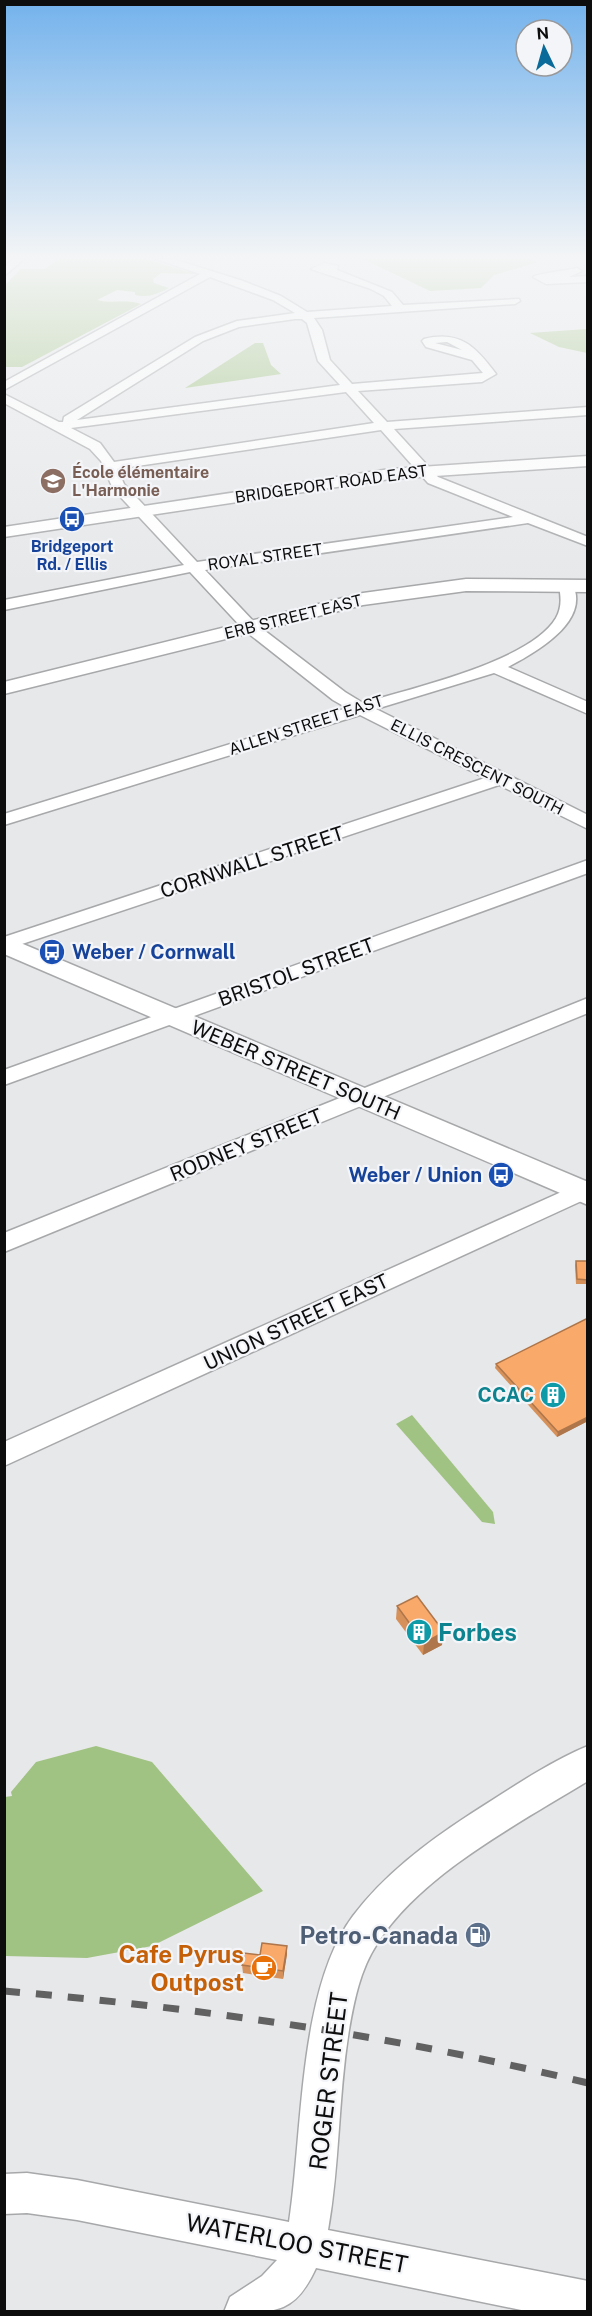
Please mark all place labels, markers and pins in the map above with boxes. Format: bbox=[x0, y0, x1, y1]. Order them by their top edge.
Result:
place label: École élémentaire L'Harmonie bbox=[72, 462, 209, 500]
school or university icon: École élémentaire L'Harmonie bbox=[38, 466, 68, 496]
bus stop icon: Bridgeport Rd. / Ellis bbox=[57, 504, 87, 534]
place label: Bridgeport Rd. / Ellis bbox=[31, 537, 114, 574]
bus stop icon: Weber / Cornwall bbox=[37, 937, 67, 967]
place label: Weber / Cornwall bbox=[72, 940, 236, 964]
bus stop icon: Weber / Union bbox=[486, 1160, 516, 1190]
place label: Weber / Union bbox=[349, 1163, 482, 1187]
building icon: CCAC bbox=[538, 1380, 568, 1410]
place label: CCAC bbox=[478, 1383, 534, 1407]
building icon: Forbes bbox=[404, 1617, 434, 1647]
place label: Forbes bbox=[438, 1618, 517, 1646]
fuel station icon: Petro-Canada bbox=[463, 1920, 493, 1950]
place label: Petro-Canada bbox=[300, 1921, 458, 1949]
place label: Cafe Pyrus Outpost bbox=[119, 1940, 244, 1996]
cafe icon: Cafe Pyrus Outpost bbox=[249, 1953, 279, 1983]

